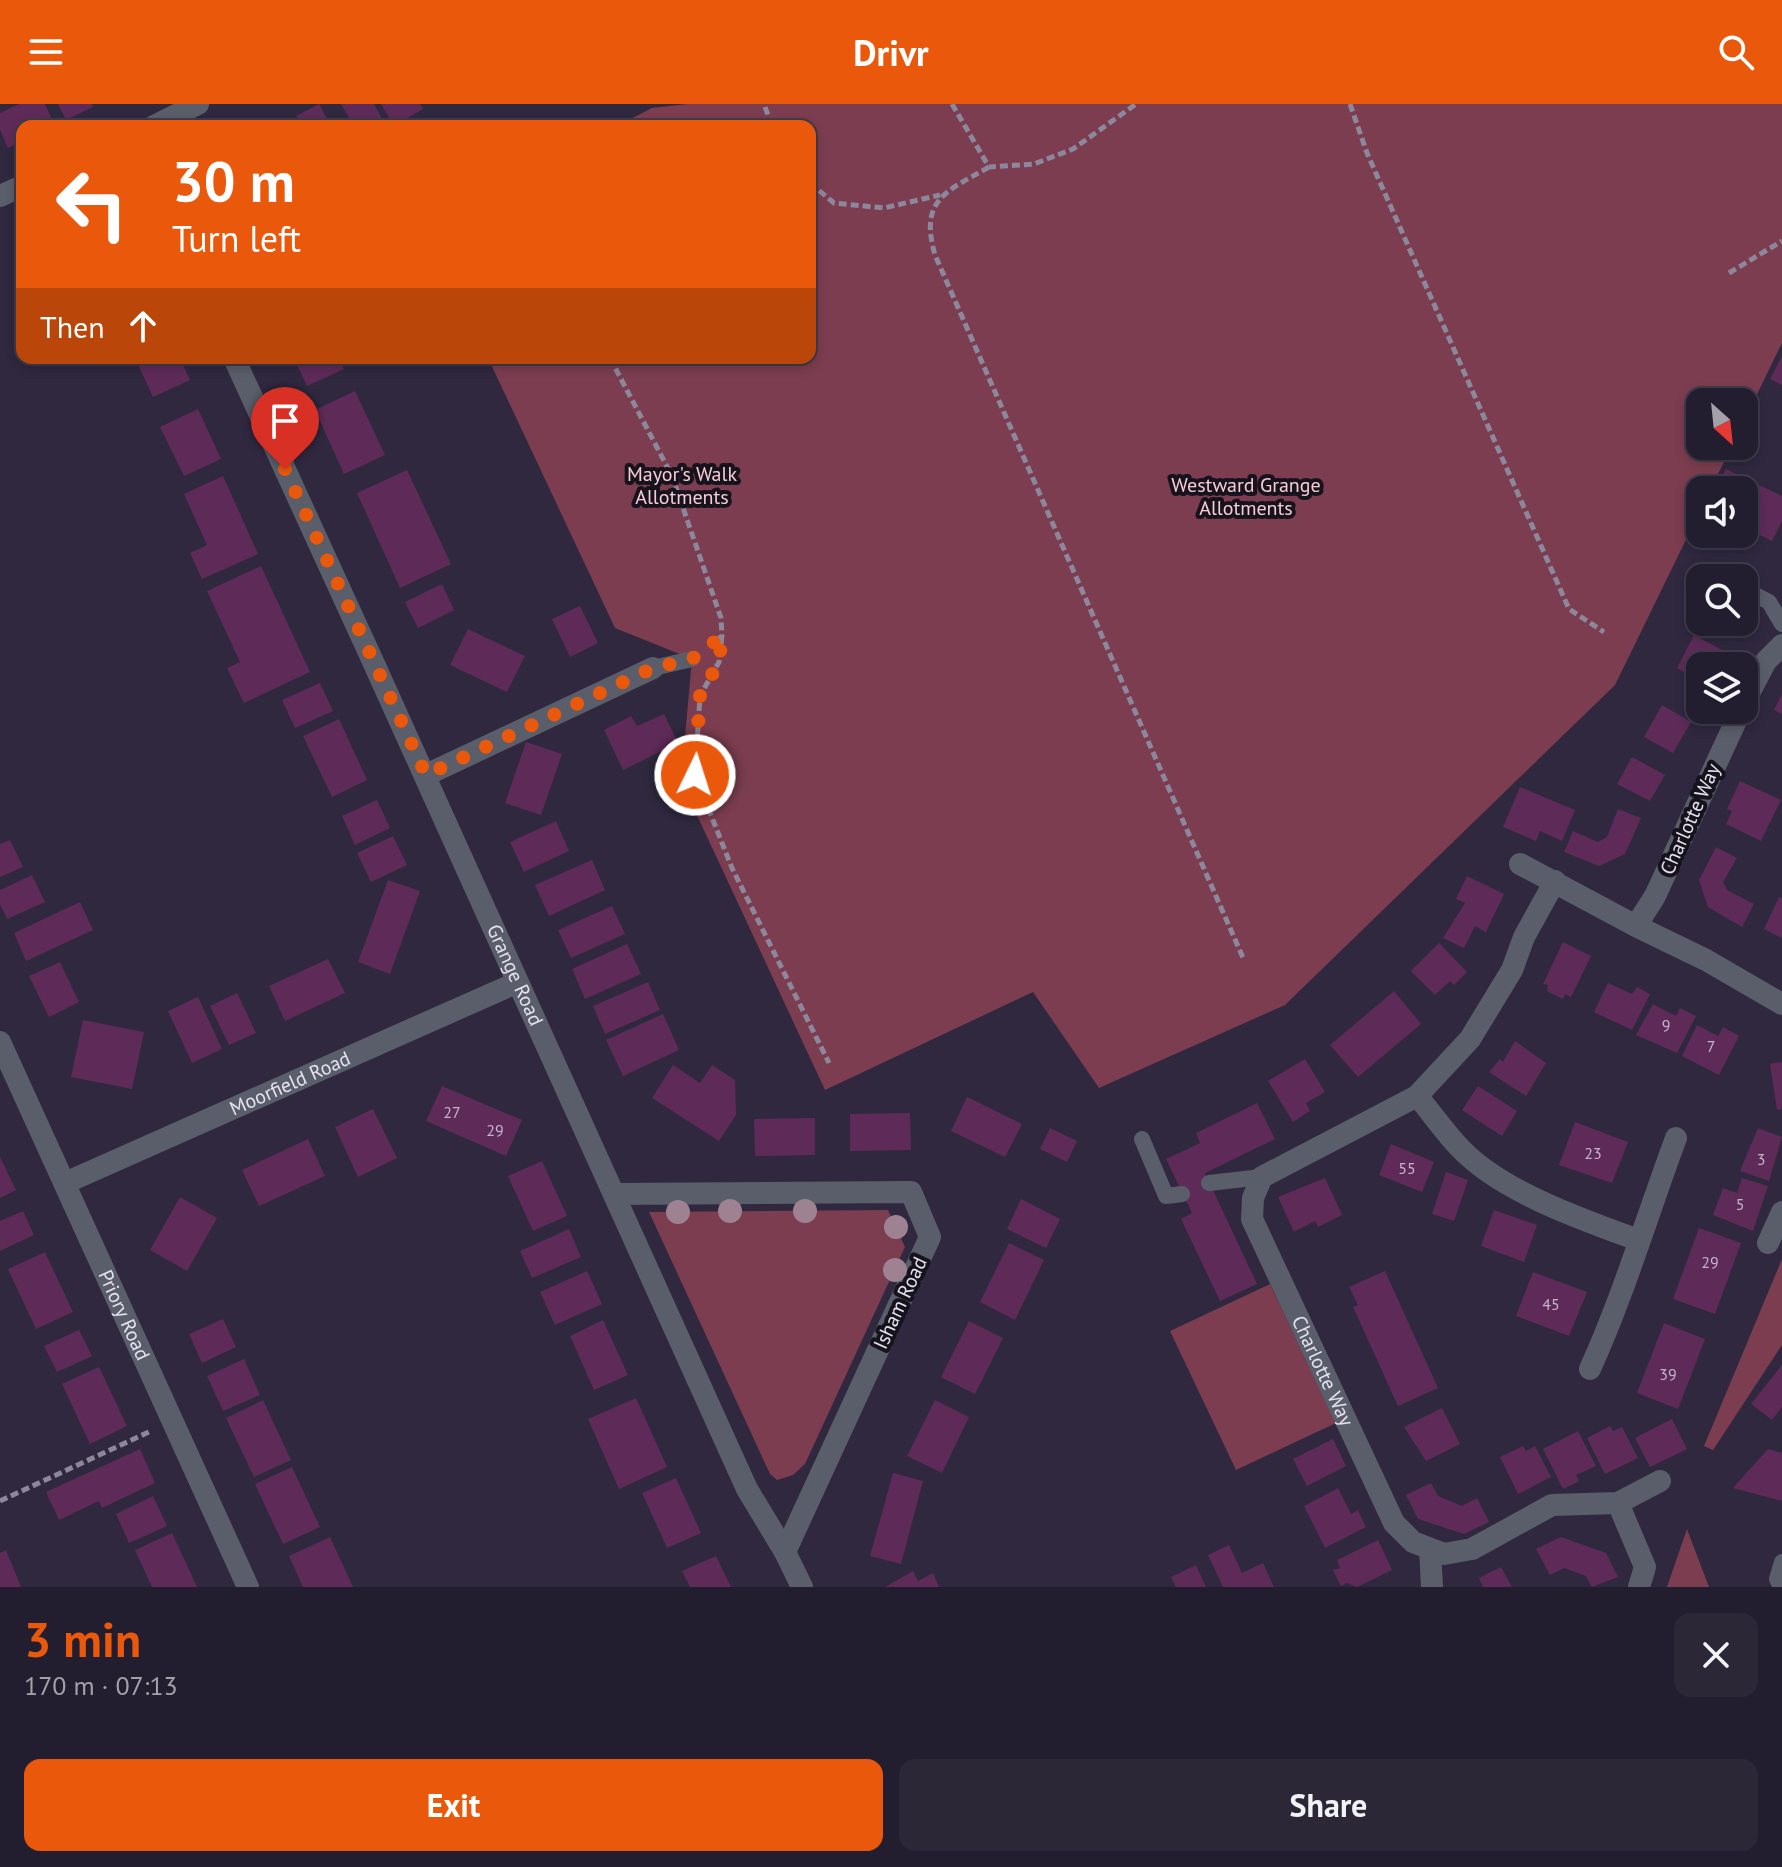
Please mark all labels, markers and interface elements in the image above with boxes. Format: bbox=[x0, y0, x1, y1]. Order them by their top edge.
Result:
text: Drivr bbox=[853, 29, 929, 76]
icon: menu bbox=[24, 30, 68, 74]
icon: search bbox=[1714, 30, 1758, 74]
text: 30 m bbox=[172, 145, 295, 217]
icon: left bbox=[40, 152, 144, 256]
text: Turn left bbox=[172, 215, 301, 262]
icon: ahead bbox=[121, 304, 165, 348]
text: Then bbox=[40, 307, 105, 346]
pin bbox=[251, 387, 319, 469]
north arrow bbox=[1686, 388, 1758, 460]
map controls bbox=[1686, 388, 1758, 724]
icon: arrive bbox=[263, 399, 307, 443]
park label: Mayor's Walk Allotments bbox=[627, 461, 737, 510]
park label: Westward Grange Allotments bbox=[1171, 472, 1321, 521]
button: sound bbox=[1686, 476, 1758, 548]
button: search bbox=[1686, 564, 1758, 636]
button: layers bbox=[1686, 652, 1758, 724]
position arrow bbox=[653, 733, 737, 817]
street label: Charlotte Way bbox=[1654, 759, 1726, 879]
street label: Grange Road bbox=[481, 920, 549, 1030]
house number: 9 bbox=[1662, 1015, 1670, 1035]
house number: 7 bbox=[1707, 1036, 1715, 1056]
street label: Moorfield Road bbox=[225, 1045, 354, 1121]
house number: 27 bbox=[443, 1102, 461, 1122]
house number: 29 bbox=[486, 1120, 504, 1140]
house number: 23 bbox=[1584, 1143, 1602, 1163]
house number: 3 bbox=[1757, 1149, 1765, 1169]
house number: 55 bbox=[1398, 1158, 1416, 1178]
house number: 5 bbox=[1736, 1194, 1744, 1214]
house number: 29 bbox=[1701, 1252, 1719, 1272]
street label: Isham Road bbox=[867, 1253, 933, 1353]
street label: Priory Road bbox=[92, 1266, 156, 1364]
house number: 45 bbox=[1542, 1294, 1560, 1314]
street label: Charlotte Way bbox=[1286, 1311, 1360, 1431]
house number: 39 bbox=[1659, 1364, 1677, 1384]
text: 3 min bbox=[24, 1608, 141, 1670]
button: close bbox=[1674, 1613, 1758, 1697]
text: 170 m · 07:13 bbox=[24, 1669, 178, 1702]
button: Exit bbox=[24, 1759, 883, 1851]
button: Share bbox=[899, 1759, 1758, 1851]

